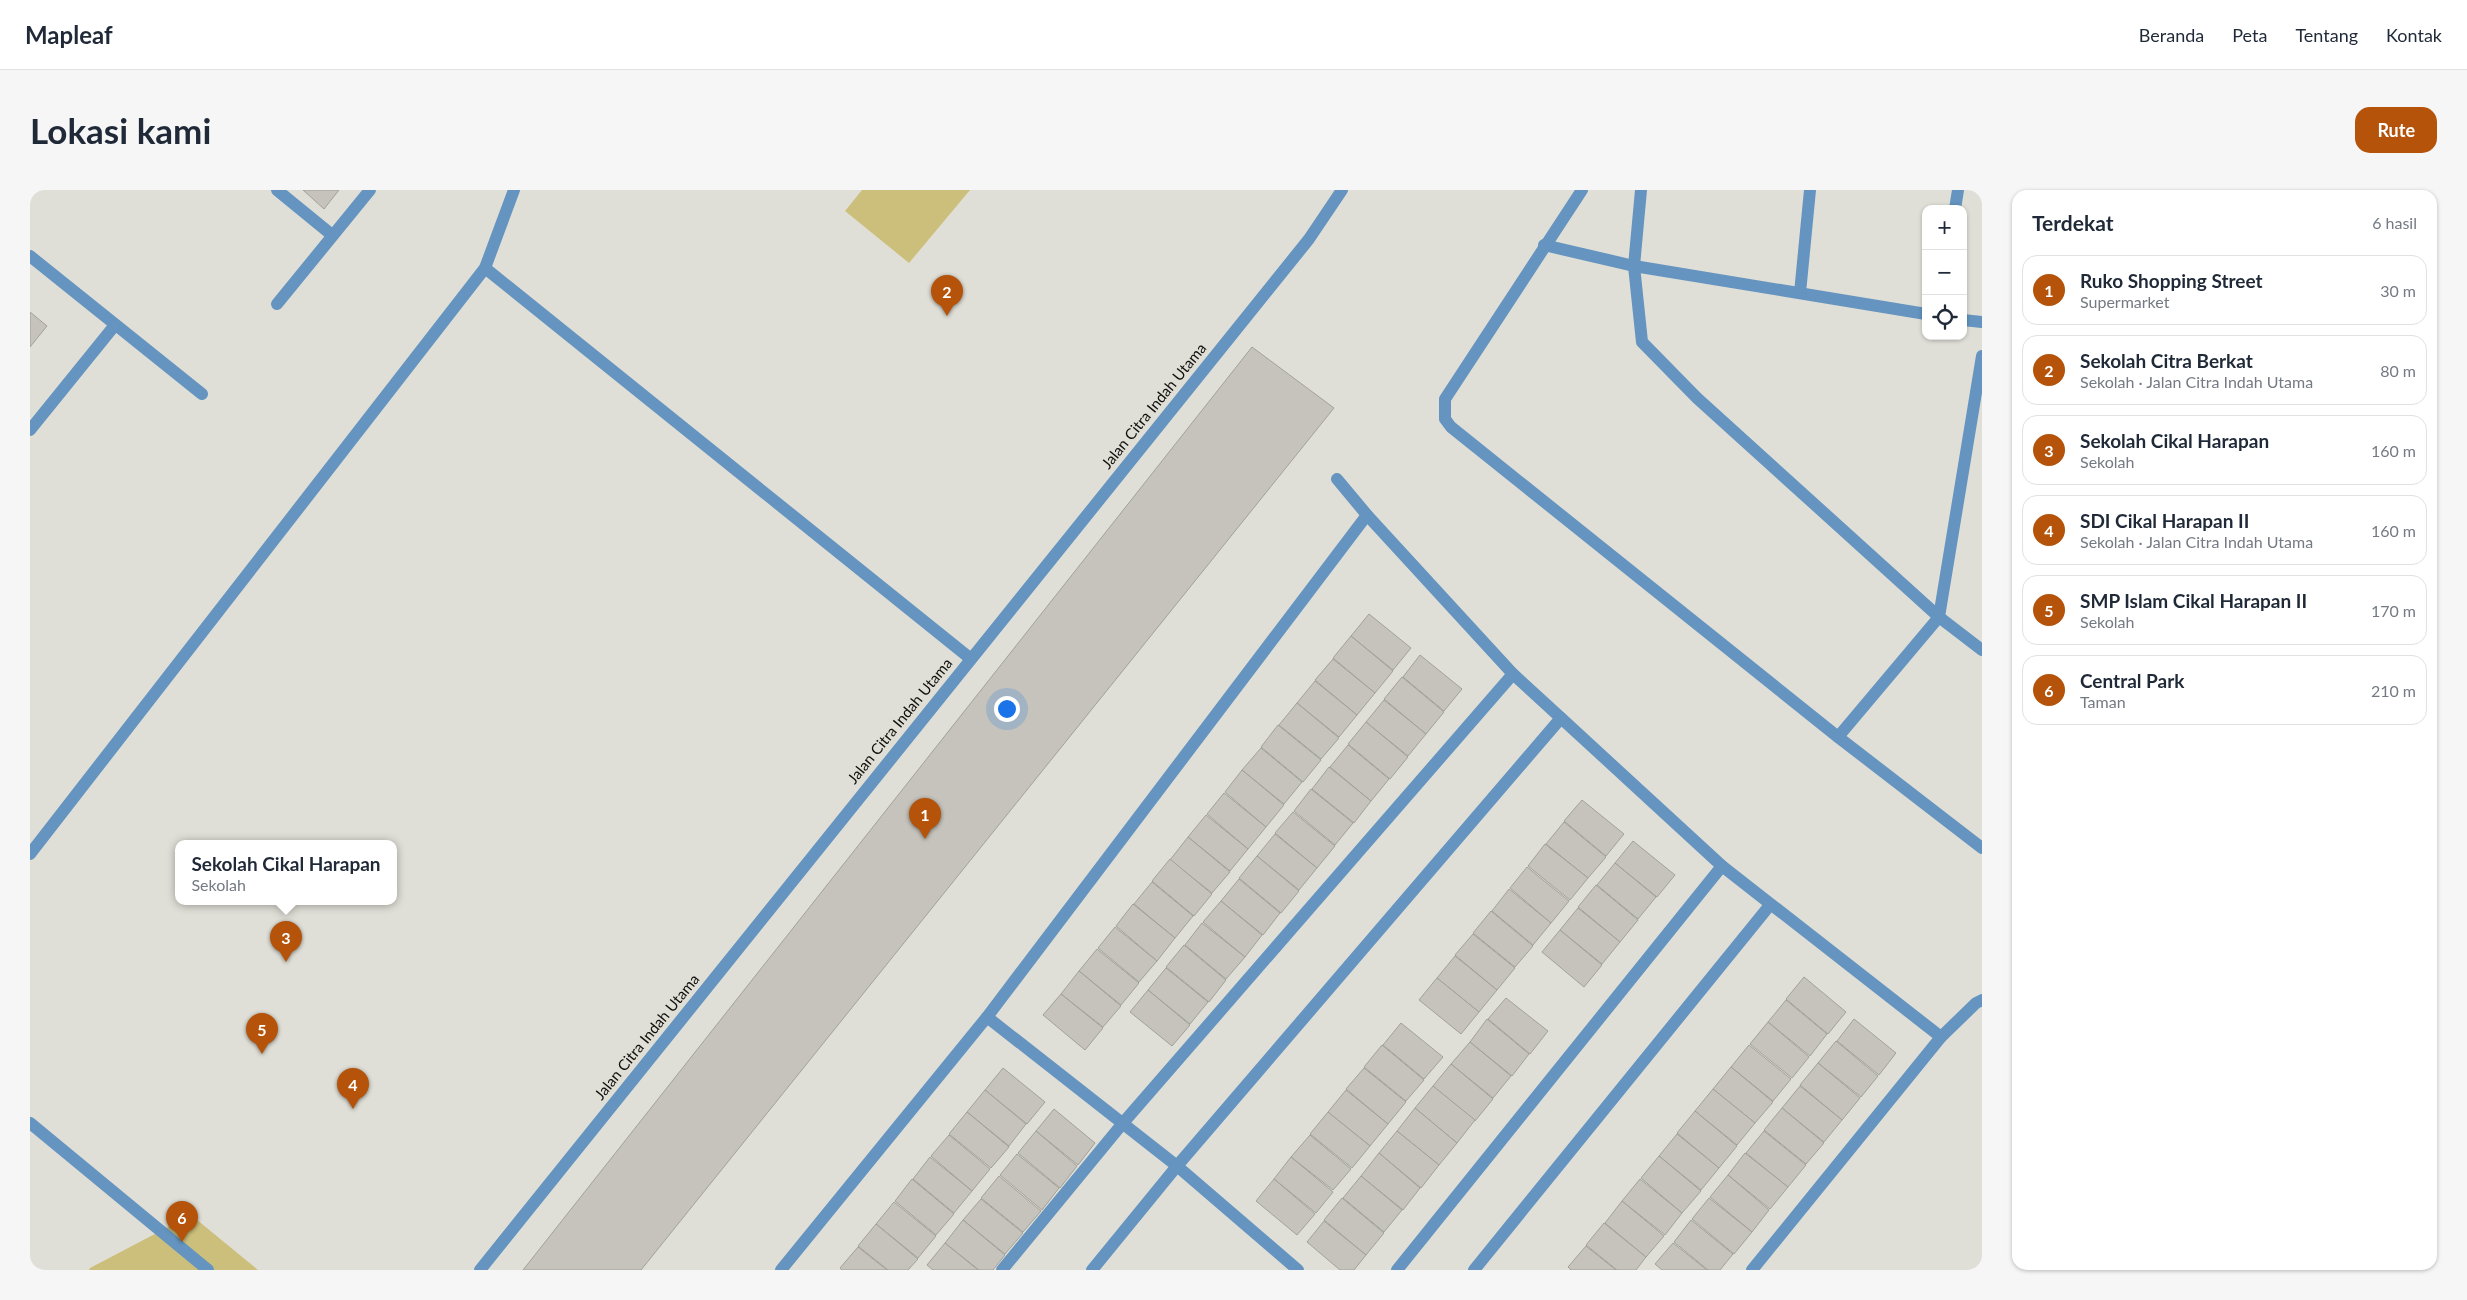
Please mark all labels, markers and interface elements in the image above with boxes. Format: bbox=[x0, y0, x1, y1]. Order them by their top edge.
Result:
text: Mapleaf bbox=[25, 20, 113, 49]
text: Beranda bbox=[2139, 24, 2204, 46]
text: Peta bbox=[2232, 24, 2267, 46]
text: Tentang bbox=[2295, 24, 2358, 46]
text: Kontak bbox=[2386, 24, 2442, 46]
button: Rute bbox=[2355, 107, 2437, 153]
text: Lokasi kami bbox=[30, 109, 211, 151]
map controls bbox=[1922, 205, 1967, 340]
button: + bbox=[1922, 205, 1967, 250]
text: Terdekat bbox=[2032, 210, 2114, 235]
text: 6 hasil bbox=[2372, 213, 2417, 232]
button: − bbox=[1922, 250, 1967, 295]
text: Ruko Shopping Street bbox=[2080, 269, 2263, 292]
pin: 2 bbox=[931, 275, 963, 316]
text: 1 bbox=[2044, 281, 2054, 300]
text: 30 m bbox=[2380, 281, 2416, 300]
text: Supermarket bbox=[2080, 292, 2169, 311]
button: locate bbox=[1922, 295, 1967, 340]
street label: Jalan Citra Indah Utama bbox=[1097, 339, 1209, 472]
text: Sekolah Citra Berkat bbox=[2080, 349, 2253, 372]
text: 2 bbox=[2044, 361, 2054, 380]
text: 80 m bbox=[2380, 361, 2416, 380]
text: Sekolah · Jalan Citra Indah Utama bbox=[2080, 372, 2313, 391]
text: Sekolah Cikal Harapan bbox=[2080, 429, 2269, 452]
text: 3 bbox=[2044, 441, 2054, 460]
text: 160 m bbox=[2371, 441, 2416, 460]
text: Sekolah bbox=[2080, 452, 2134, 471]
text: SDI Cikal Harapan II bbox=[2080, 509, 2249, 532]
text: 4 bbox=[2044, 521, 2054, 540]
text: 160 m bbox=[2371, 521, 2416, 540]
text: Sekolah · Jalan Citra Indah Utama bbox=[2080, 532, 2313, 551]
text: SMP Islam Cikal Harapan II bbox=[2080, 589, 2307, 612]
text: 5 bbox=[2044, 601, 2054, 620]
text: 170 m bbox=[2371, 601, 2416, 620]
text: Sekolah bbox=[2080, 612, 2134, 631]
street label: Jalan Citra Indah Utama bbox=[843, 654, 955, 787]
text: Central Park bbox=[2080, 669, 2184, 692]
text: 6 bbox=[2044, 681, 2054, 700]
text: 210 m bbox=[2371, 681, 2416, 700]
text: Taman bbox=[2080, 692, 2126, 711]
your location bbox=[994, 696, 1020, 722]
pin: 1 bbox=[909, 798, 941, 839]
popup bbox=[175, 840, 397, 905]
text: Sekolah Cikal Harapan bbox=[191, 852, 381, 875]
text: Sekolah bbox=[191, 875, 246, 894]
pin: 3 bbox=[270, 921, 302, 962]
street label: Jalan Citra Indah Utama bbox=[590, 970, 702, 1103]
pin: 5 bbox=[246, 1013, 278, 1054]
pin: 4 bbox=[337, 1068, 369, 1109]
pin: 6 bbox=[166, 1201, 198, 1242]

